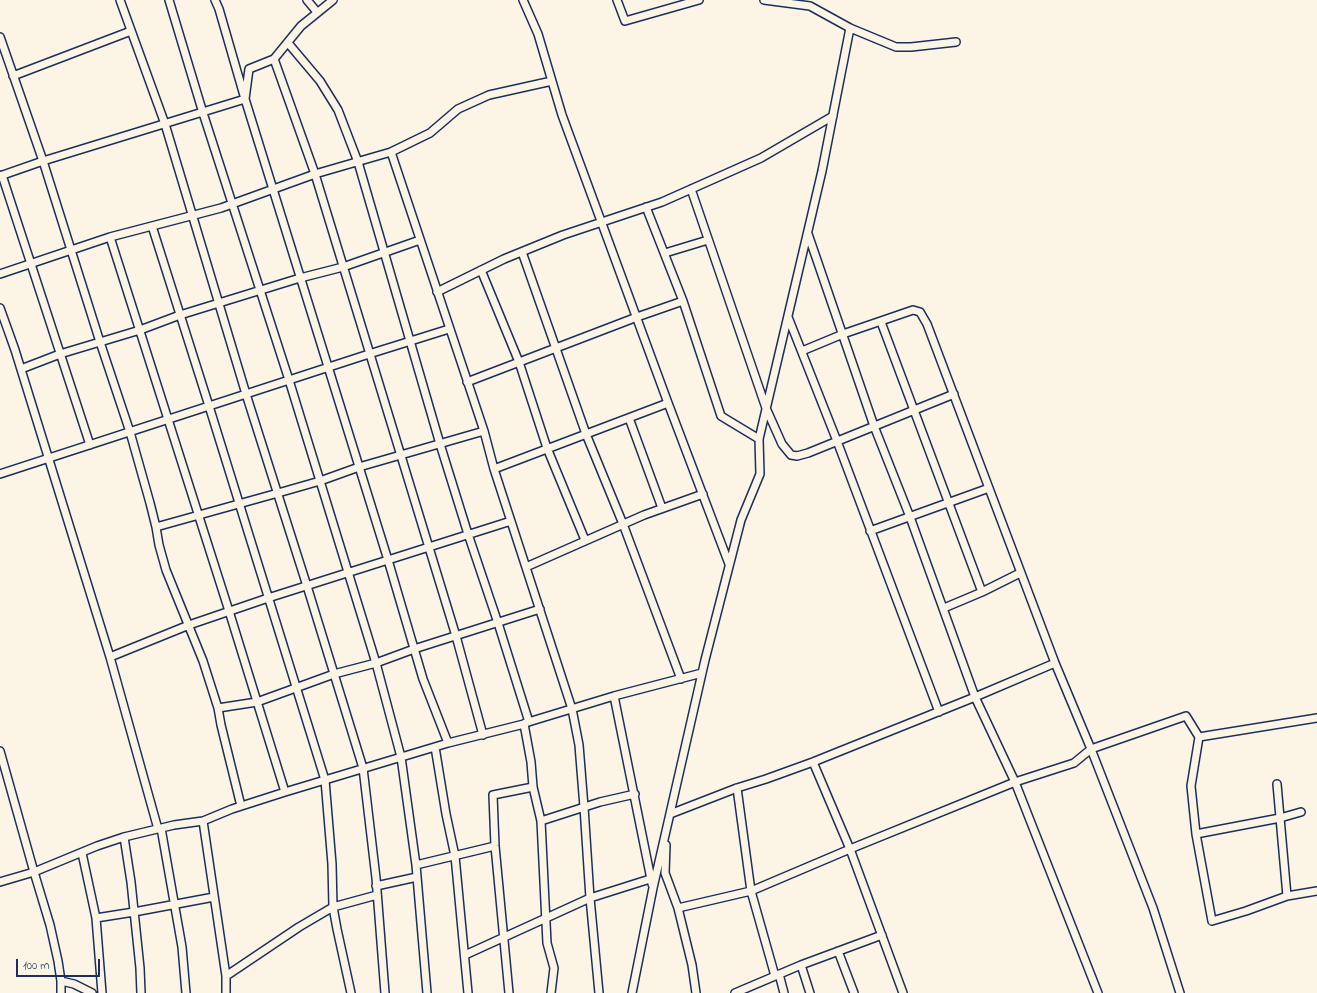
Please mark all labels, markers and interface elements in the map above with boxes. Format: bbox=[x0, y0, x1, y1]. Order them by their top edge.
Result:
scale bar bbox=[18, 951, 102, 977]
text: 100 m bbox=[23, 957, 50, 975]

